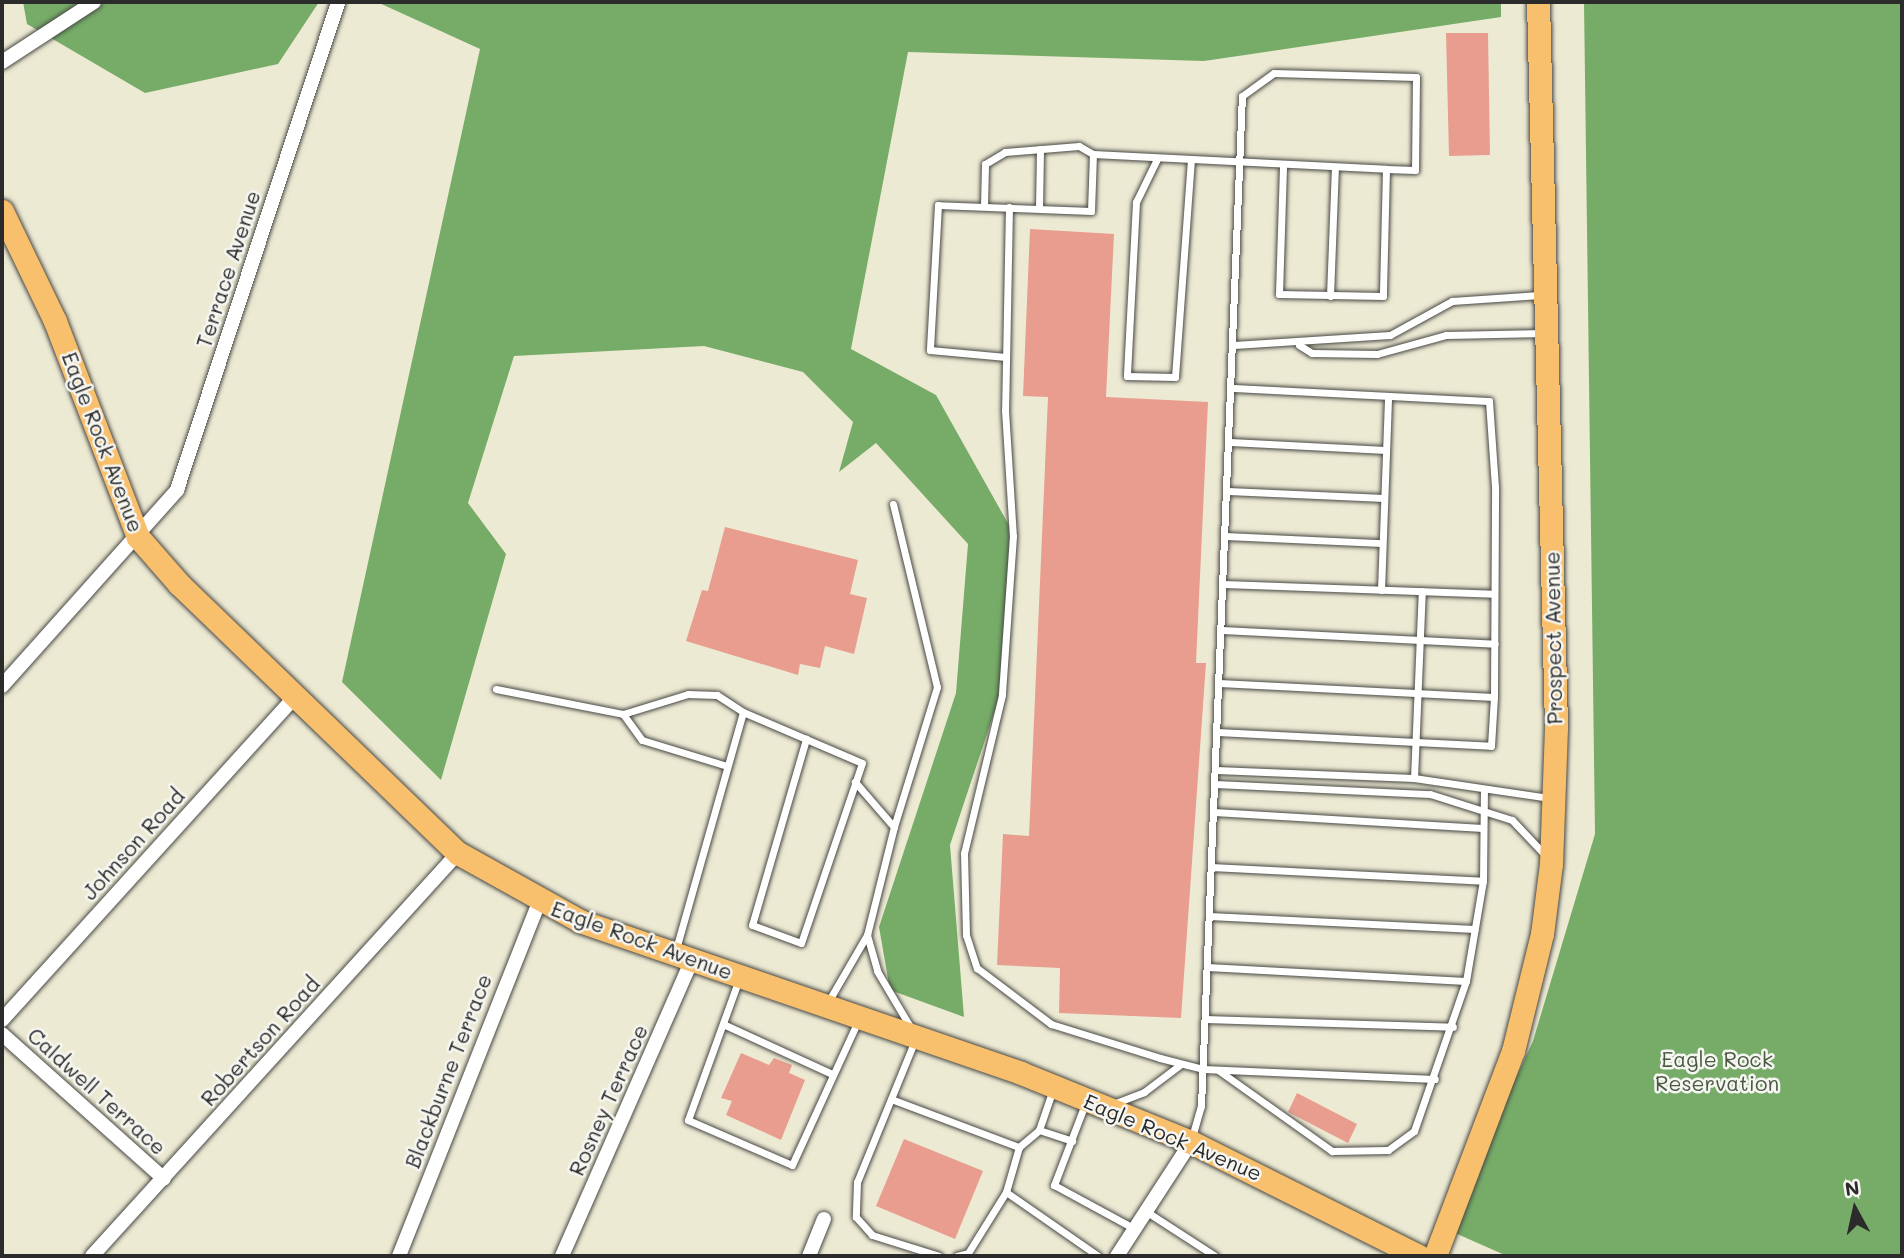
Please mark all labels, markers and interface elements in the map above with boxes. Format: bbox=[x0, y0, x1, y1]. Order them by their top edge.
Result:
street label: Terrace Avenue bbox=[191, 187, 265, 351]
street label: Eagle Rock Avenue bbox=[57, 348, 149, 536]
street label: Prospect Avenue bbox=[1539, 551, 1567, 725]
street label: Johnson Road bbox=[77, 783, 189, 905]
street label: Eagle Rock Avenue bbox=[548, 895, 736, 985]
street label: Blackburne Terrace bbox=[399, 970, 497, 1172]
street label: Robertson Road bbox=[195, 971, 325, 1111]
street label: Rosney Terrace bbox=[563, 1021, 653, 1179]
street label: Caldwell Terrace bbox=[23, 1022, 171, 1160]
park label: Eagle Rock Reservation bbox=[1655, 1046, 1779, 1096]
street label: Eagle Rock Avenue bbox=[1080, 1088, 1266, 1186]
north arrow bbox=[1820, 1174, 1890, 1244]
text: N bbox=[1843, 1174, 1861, 1201]

